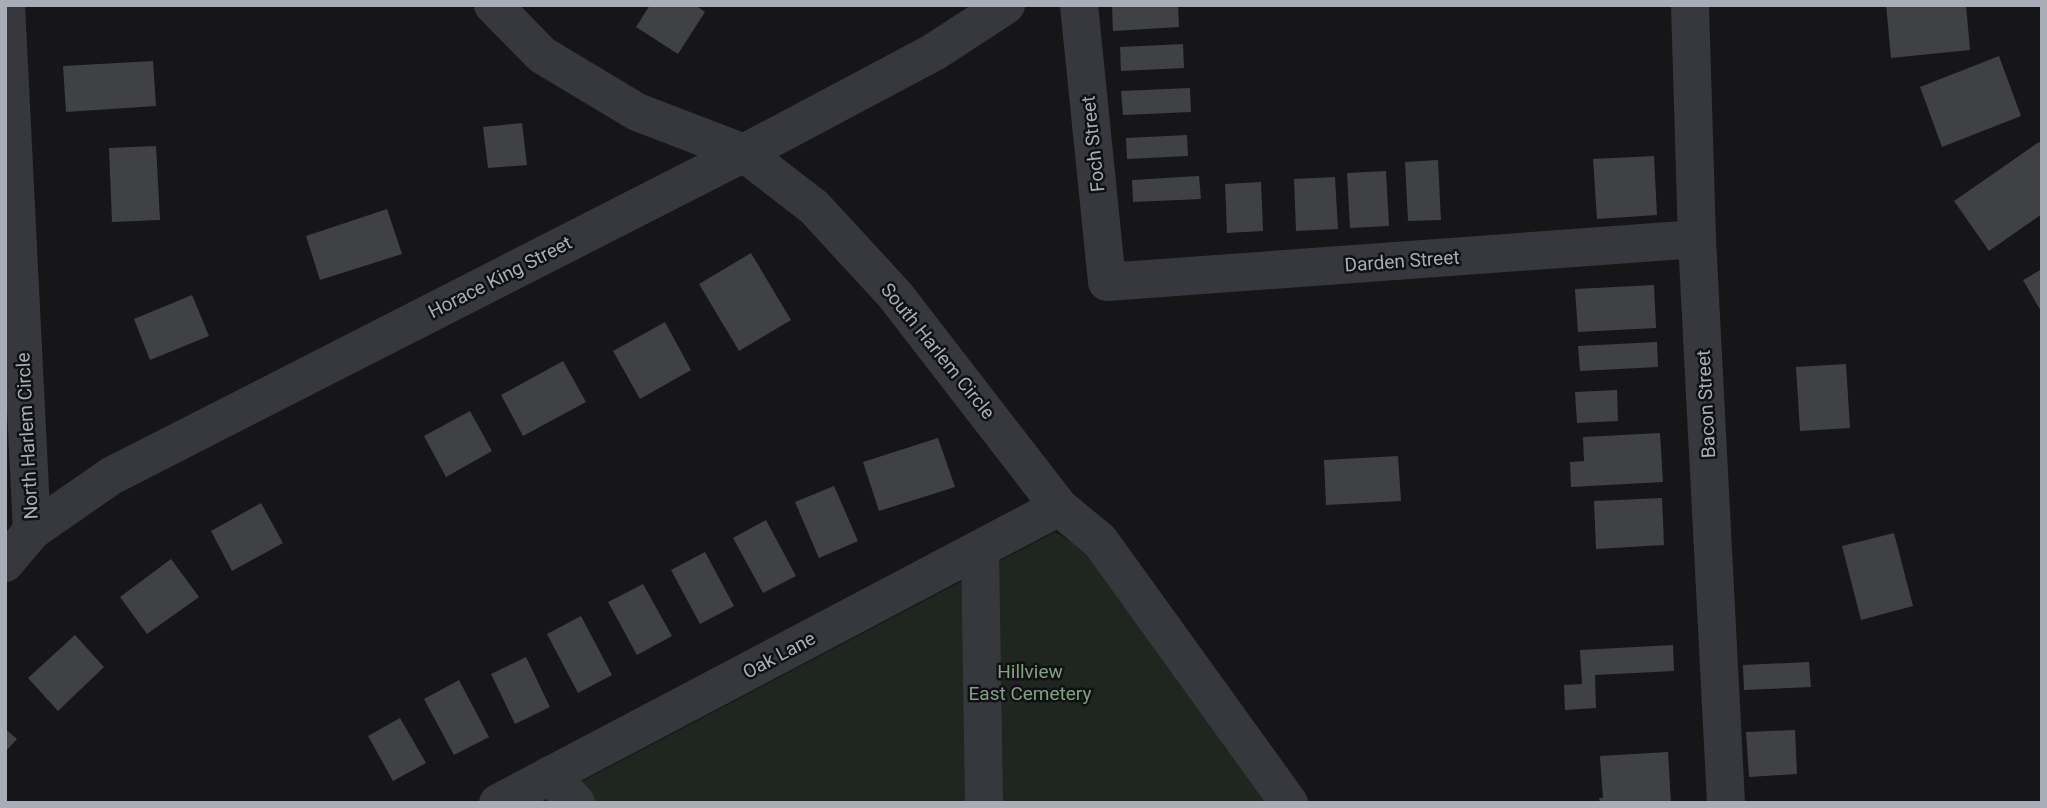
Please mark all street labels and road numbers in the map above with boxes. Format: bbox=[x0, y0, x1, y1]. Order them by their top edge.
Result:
street label: Foch Street bbox=[1077, 95, 1109, 193]
street label: Horace King Street bbox=[424, 231, 576, 323]
street label: Darden Street bbox=[1344, 246, 1460, 276]
street label: South Harlem Circle bbox=[876, 278, 1000, 424]
street label: Bacon Street bbox=[1692, 349, 1720, 459]
street label: North Harlem Circle bbox=[11, 352, 43, 520]
street label: Oak Lane bbox=[739, 626, 819, 684]

